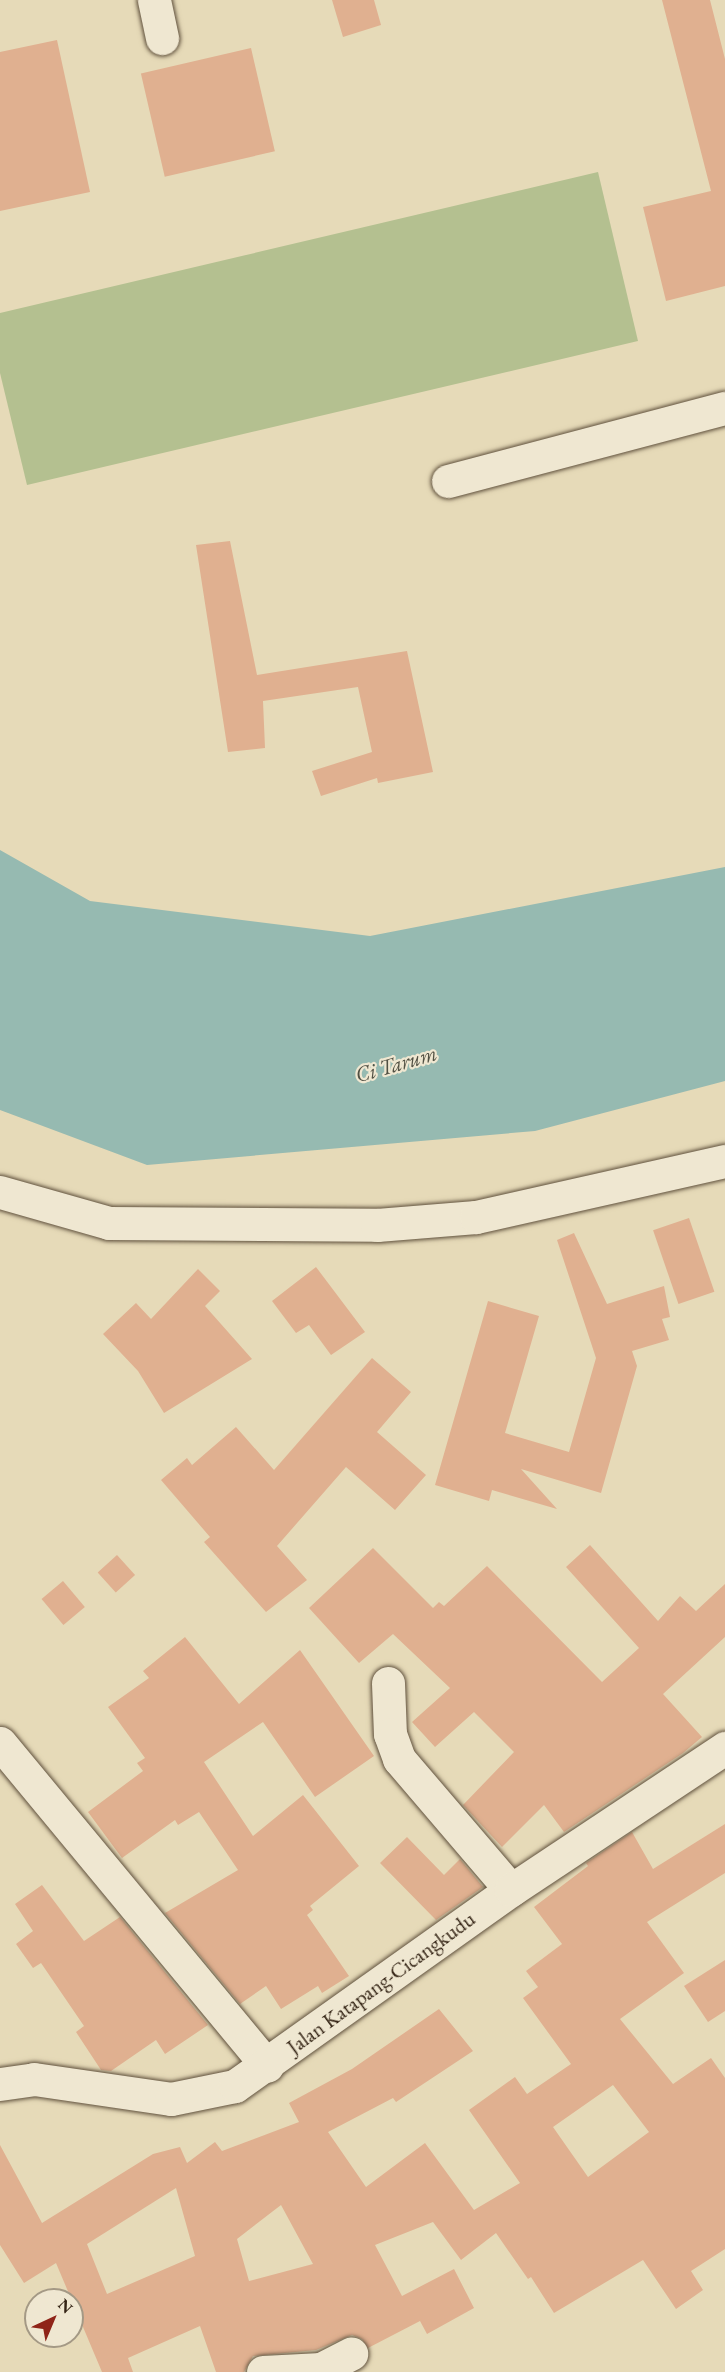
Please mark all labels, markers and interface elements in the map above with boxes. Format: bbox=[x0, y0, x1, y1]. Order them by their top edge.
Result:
water label: Ci Tarum bbox=[352, 1040, 440, 1088]
street label: Jalan Katapang-Cicangkudu bbox=[282, 1906, 480, 2060]
north arrow bbox=[24, 2288, 84, 2348]
text: N bbox=[54, 2294, 77, 2318]

